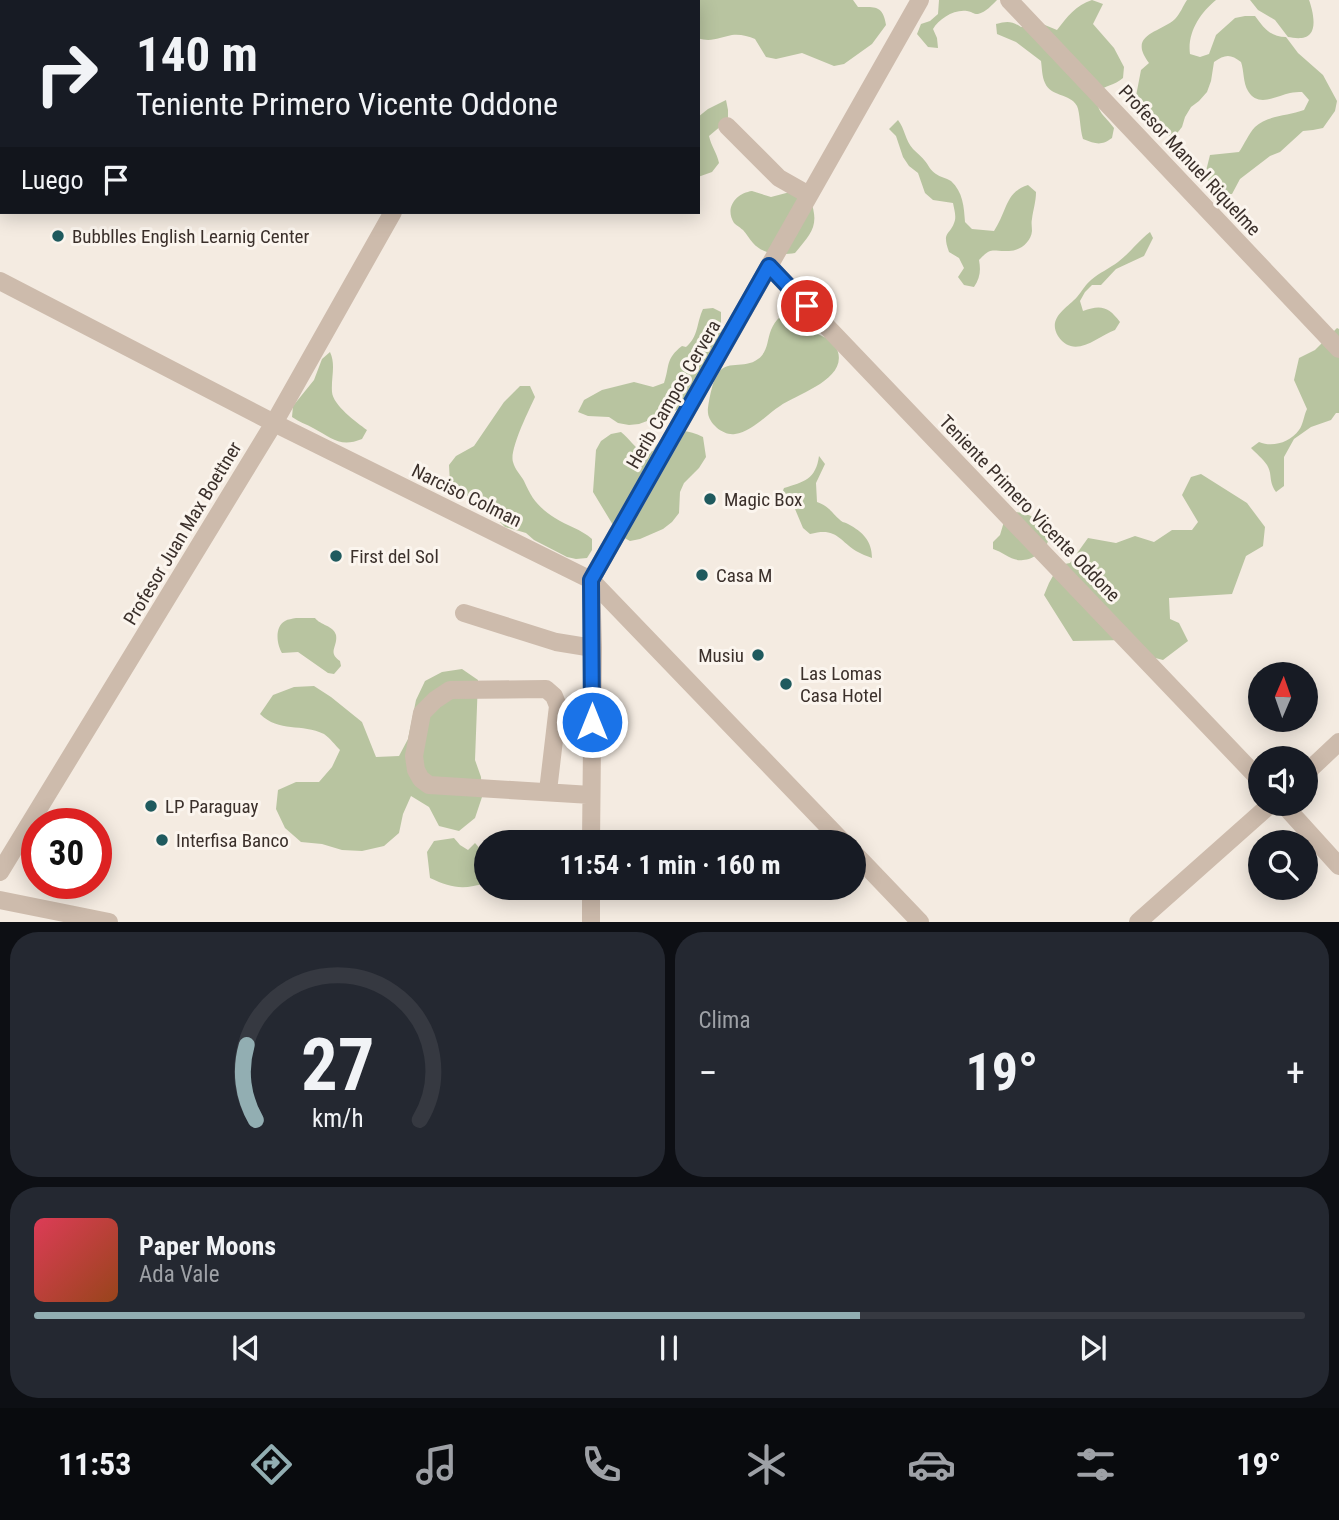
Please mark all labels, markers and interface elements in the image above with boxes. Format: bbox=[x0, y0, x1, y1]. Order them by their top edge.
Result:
text: 140 m bbox=[136, 26, 258, 83]
icon: right bbox=[21, 28, 112, 119]
street label: Profesor Manuel Riquelme bbox=[1114, 80, 1266, 241]
text: Teniente Primero Vicente Oddone bbox=[136, 85, 558, 123]
icon: arrive bbox=[97, 161, 135, 199]
text: Luego bbox=[21, 165, 83, 195]
place label: Bubblles English Learnig Center bbox=[72, 225, 309, 248]
marker: Bubblles English Learnig Center bbox=[50, 228, 66, 244]
pin bbox=[777, 276, 837, 336]
icon: arrive bbox=[788, 287, 826, 325]
street label: Herib Campos Cervera bbox=[622, 316, 725, 473]
street label: Teniente Primero Vicente Oddone bbox=[934, 410, 1125, 607]
street label: Profesor Juan Max Boettner bbox=[119, 437, 246, 629]
street label: Narciso Colman bbox=[408, 459, 526, 532]
place label: Magic Box bbox=[724, 488, 802, 511]
marker: Magic Box bbox=[702, 491, 718, 507]
place label: First del Sol bbox=[350, 545, 439, 568]
marker: First del Sol bbox=[328, 548, 344, 564]
place label: Casa M bbox=[716, 564, 772, 587]
marker: Casa M bbox=[694, 567, 710, 583]
place label: Musiu bbox=[698, 644, 744, 667]
marker: Musiu bbox=[750, 647, 766, 663]
place label: Las Lomas Casa Hotel bbox=[800, 662, 882, 707]
north arrow bbox=[1248, 662, 1318, 732]
map controls bbox=[1248, 662, 1318, 900]
marker: Las Lomas Casa Hotel bbox=[778, 676, 794, 692]
position arrow bbox=[555, 685, 629, 759]
button: sound bbox=[1248, 746, 1318, 816]
place label: LP Paraguay bbox=[165, 795, 258, 818]
marker: LP Paraguay bbox=[143, 798, 159, 814]
speed limit sign: 30 bbox=[21, 808, 112, 899]
place label: Interfisa Banco bbox=[176, 829, 289, 852]
button: search bbox=[1248, 830, 1318, 900]
marker: Interfisa Banco bbox=[154, 832, 170, 848]
text: 11:54 · 1 min · 160 m bbox=[560, 850, 780, 880]
text: Clima bbox=[699, 1007, 750, 1034]
text: 27 bbox=[300, 1023, 374, 1109]
text: 19° bbox=[965, 1042, 1038, 1103]
text: − bbox=[699, 1051, 718, 1095]
text: + bbox=[1286, 1051, 1305, 1095]
text: km/h bbox=[312, 1104, 363, 1133]
text: Paper Moons bbox=[139, 1231, 276, 1261]
text: Ada Vale bbox=[139, 1261, 219, 1288]
icon: previous bbox=[227, 1329, 265, 1367]
icon: pause bbox=[650, 1329, 688, 1367]
icon: next bbox=[1074, 1329, 1112, 1367]
icon: directions bbox=[247, 1440, 296, 1489]
icon: music bbox=[412, 1440, 461, 1489]
icon: phone bbox=[577, 1440, 626, 1489]
icon: climate bbox=[742, 1440, 791, 1489]
icon: car bbox=[907, 1440, 956, 1489]
icon: filters bbox=[1071, 1440, 1120, 1489]
text: 11:53 bbox=[58, 1445, 131, 1483]
text: 19° bbox=[1236, 1445, 1281, 1483]

